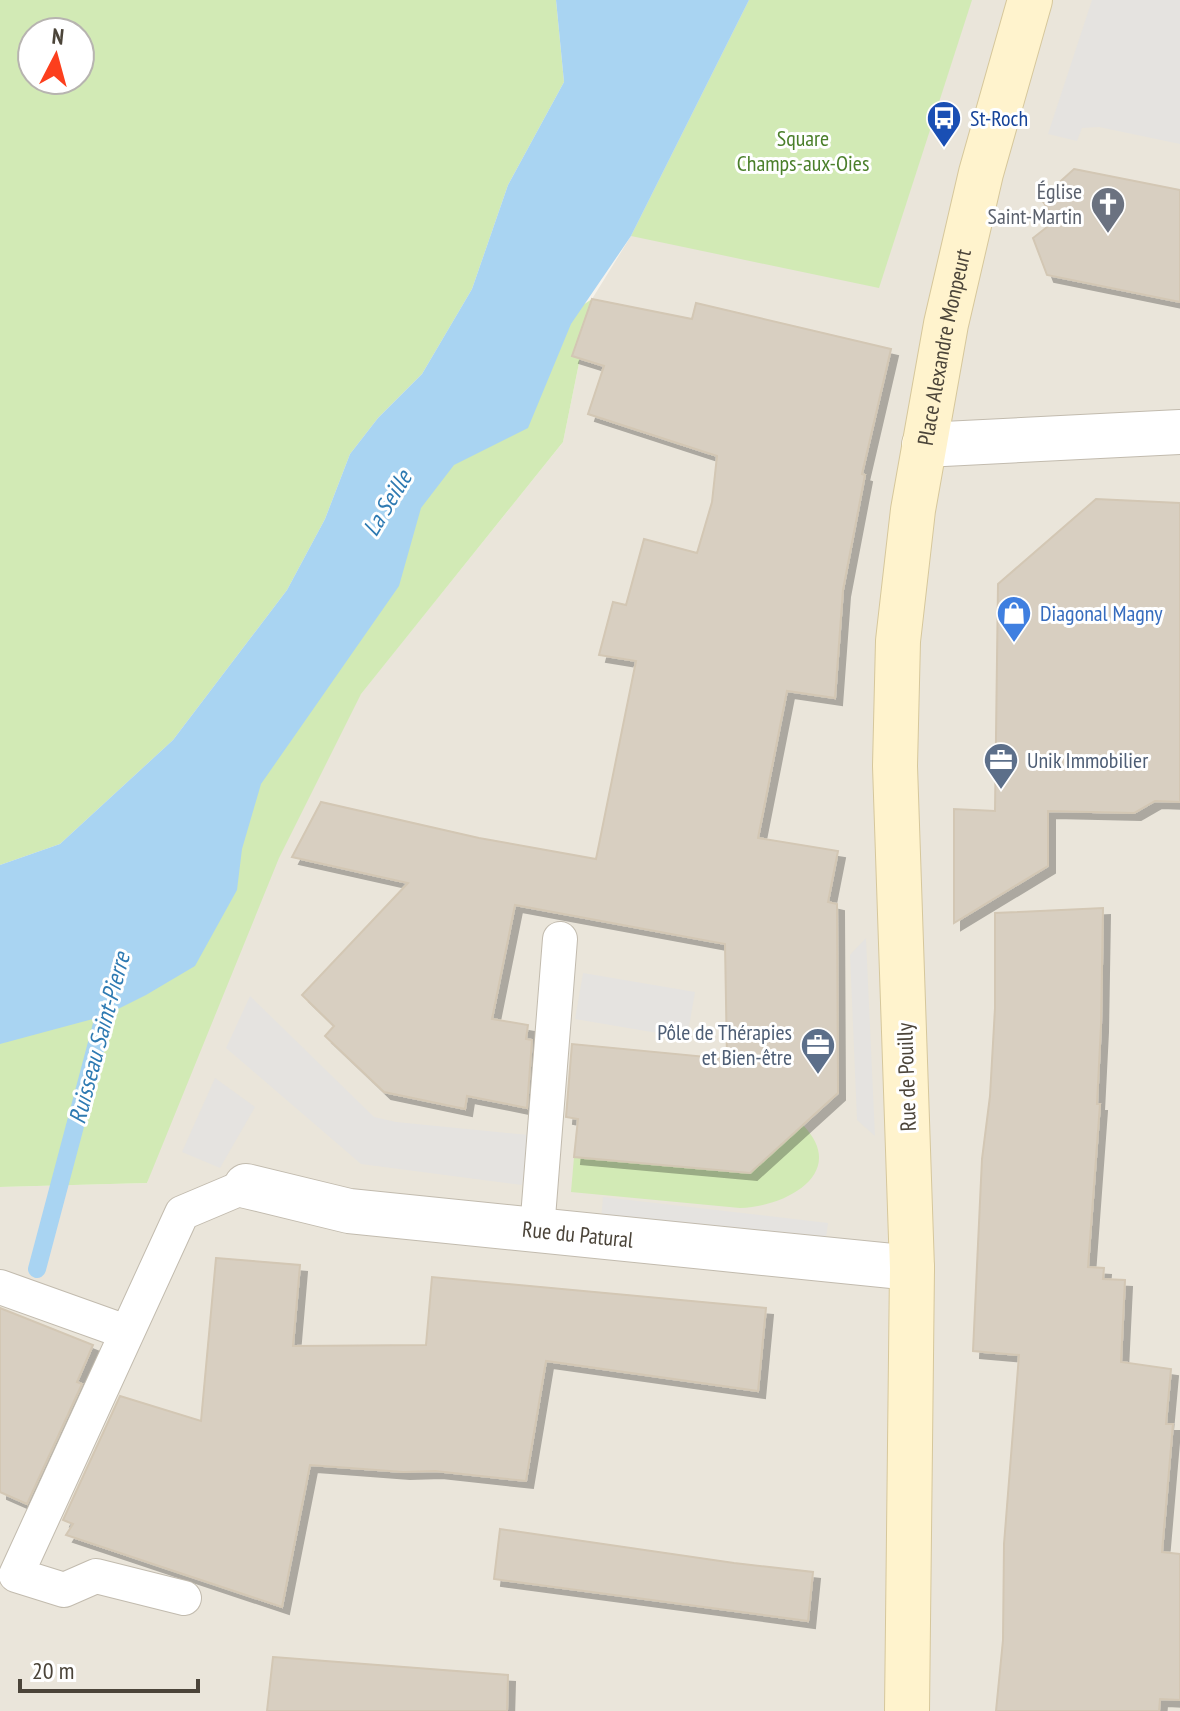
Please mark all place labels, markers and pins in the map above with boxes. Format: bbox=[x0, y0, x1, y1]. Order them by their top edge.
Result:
bus stop icon: St-Roch bbox=[925, 99, 963, 149]
place label: St-Roch bbox=[970, 104, 1028, 132]
place label: Église Saint-Martin bbox=[988, 177, 1082, 230]
church icon: Église Saint-Martin bbox=[1089, 185, 1127, 235]
shop icon: Diagonal Magny bbox=[995, 594, 1033, 644]
place label: Diagonal Magny bbox=[1040, 599, 1163, 627]
office icon: Unik Immobilier bbox=[982, 741, 1020, 791]
place label: Unik Immobilier bbox=[1027, 746, 1148, 774]
place label: Pôle de Thérapies et Bien-être bbox=[657, 1018, 792, 1071]
office icon: Pôle de Thérapies et Bien-être bbox=[799, 1026, 837, 1076]

